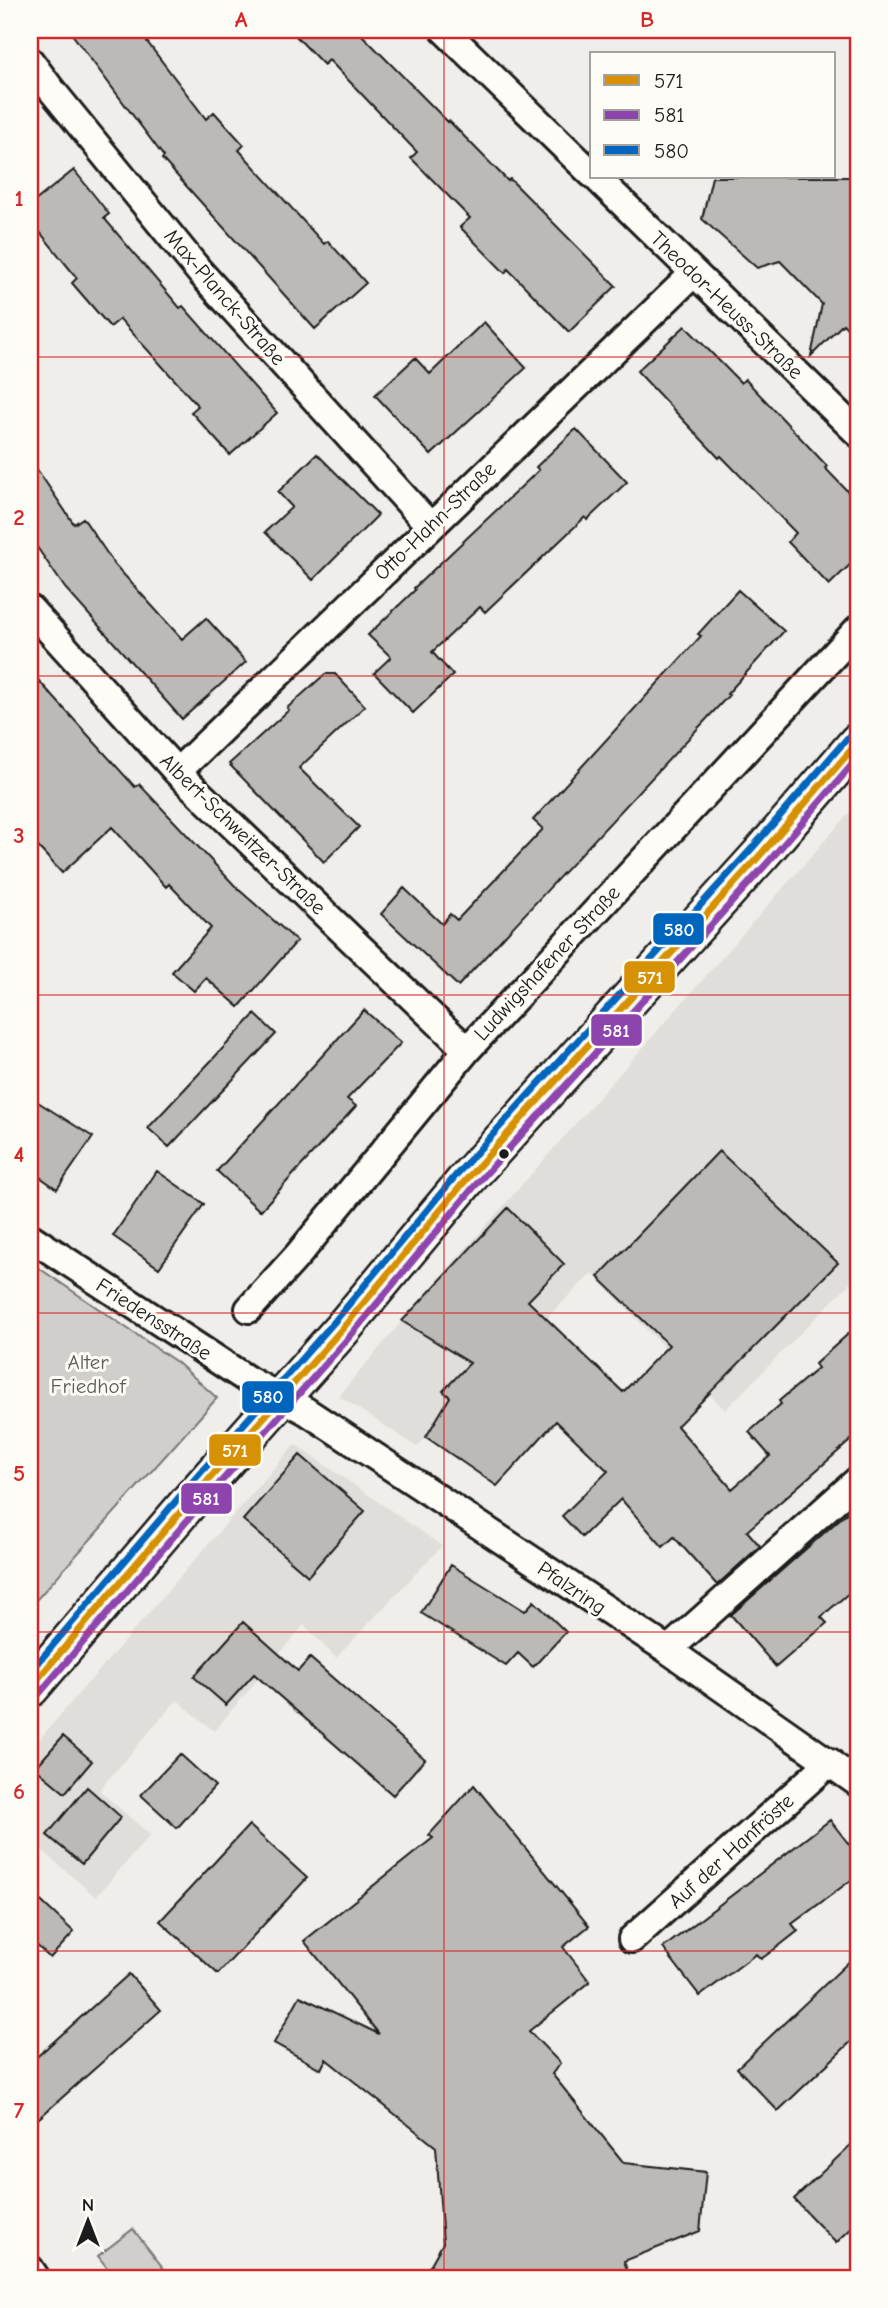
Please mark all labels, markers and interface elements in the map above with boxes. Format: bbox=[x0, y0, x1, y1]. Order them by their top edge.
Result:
text: A bbox=[235, 6, 248, 33]
text: B bbox=[640, 6, 654, 33]
legend bbox=[590, 52, 836, 178]
text: 571 bbox=[654, 69, 684, 93]
text: 581 bbox=[654, 103, 685, 127]
text: 580 bbox=[654, 139, 689, 163]
text: 1 bbox=[14, 185, 24, 212]
street label: Max-Planck-Straße bbox=[159, 224, 291, 370]
street label: Theodor-Heuss-Straße bbox=[646, 226, 808, 384]
street label: Otto-Hahn-Straße bbox=[369, 457, 501, 585]
text: 2 bbox=[13, 504, 25, 531]
street label: Albert-Schweitzer-Straße bbox=[155, 749, 331, 919]
text: 3 bbox=[13, 822, 25, 849]
street label: Ludwigshafener Straße bbox=[469, 881, 625, 1045]
line badge: 580 bbox=[652, 912, 705, 946]
text: 580 bbox=[664, 919, 694, 941]
line badge: 571 bbox=[623, 960, 676, 994]
text: 571 bbox=[637, 967, 663, 989]
line badge: 581 bbox=[590, 1013, 643, 1047]
text: 581 bbox=[602, 1020, 630, 1042]
text: 4 bbox=[14, 1141, 25, 1168]
unlabelled marker bbox=[497, 1147, 511, 1161]
street label: Friedensstraße bbox=[92, 1273, 216, 1365]
park label: Alter Friedhof bbox=[50, 1350, 127, 1398]
line badge: 580 bbox=[241, 1380, 295, 1414]
text: 580 bbox=[253, 1386, 283, 1408]
line badge: 571 bbox=[208, 1433, 262, 1467]
text: 571 bbox=[222, 1440, 248, 1462]
text: 5 bbox=[13, 1460, 25, 1487]
line badge: 581 bbox=[180, 1482, 233, 1515]
text: 581 bbox=[192, 1488, 220, 1510]
street label: Pfalzring bbox=[533, 1556, 611, 1620]
text: 6 bbox=[13, 1778, 25, 1805]
street label: Auf der Hanfröste bbox=[664, 1789, 798, 1913]
text: 7 bbox=[14, 2097, 25, 2124]
north arrow bbox=[52, 2186, 122, 2256]
text: N bbox=[82, 2194, 94, 2216]

